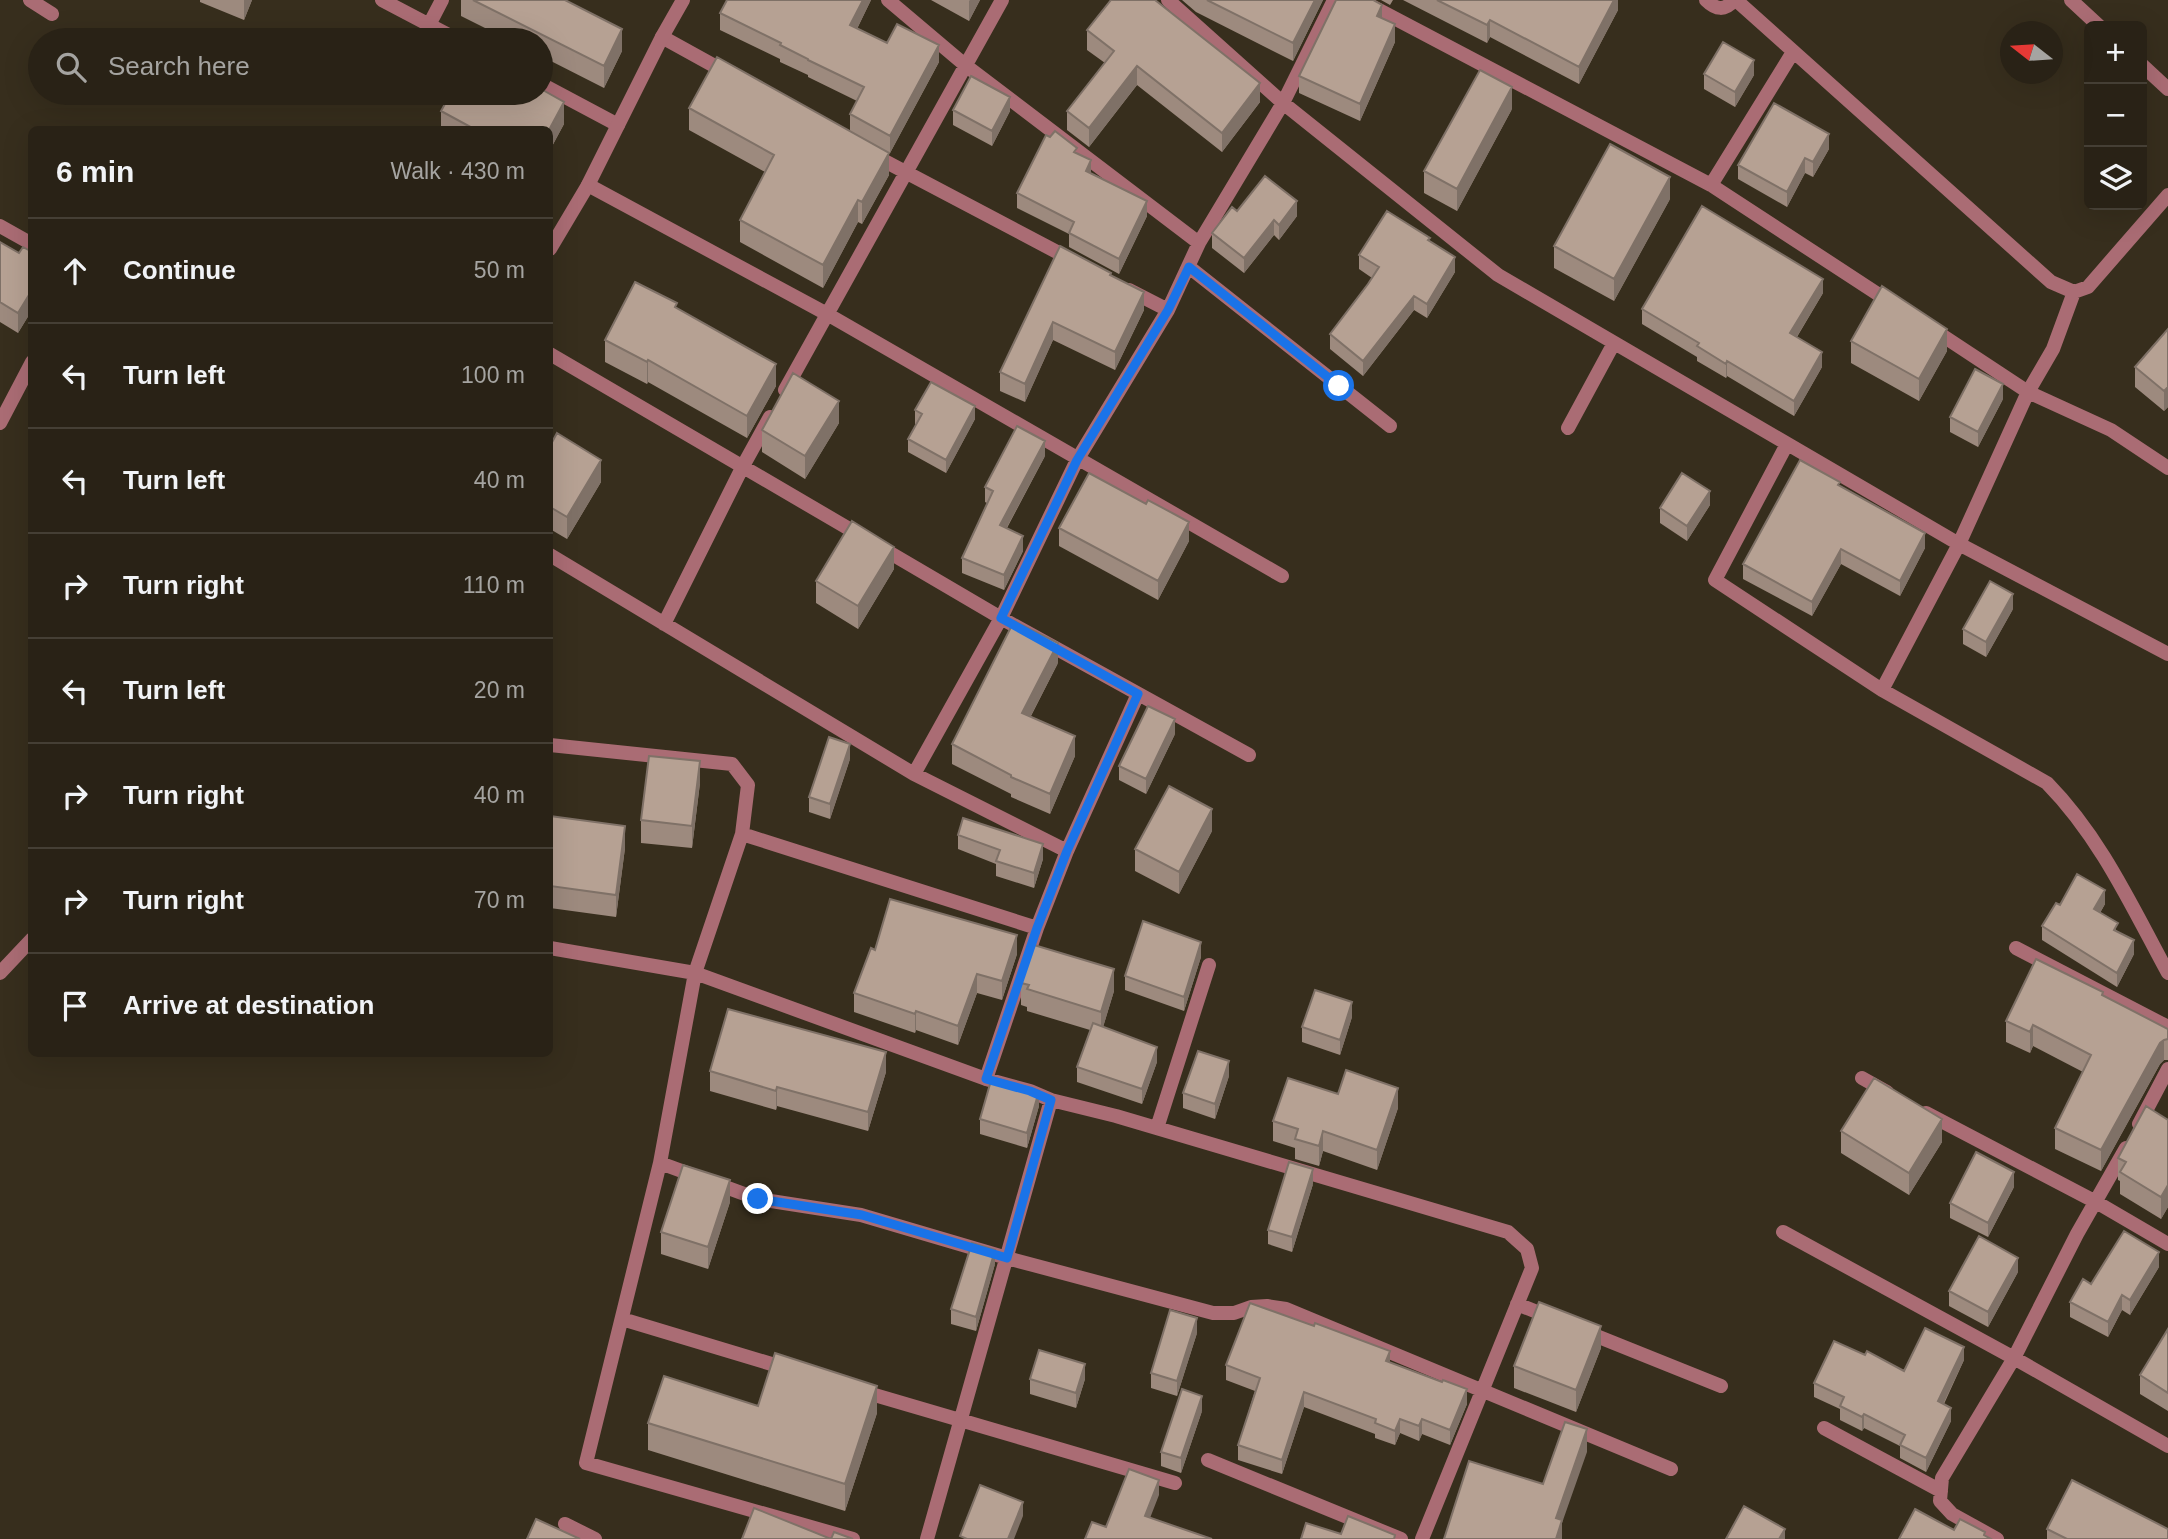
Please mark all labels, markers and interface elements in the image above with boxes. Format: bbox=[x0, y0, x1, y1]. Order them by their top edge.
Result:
north arrow bbox=[2000, 21, 2063, 84]
map controls bbox=[2084, 21, 2147, 210]
button: + bbox=[2084, 21, 2147, 84]
search box bbox=[28, 28, 553, 105]
icon: search bbox=[52, 48, 90, 86]
text: Search here bbox=[108, 51, 250, 81]
button: − bbox=[2084, 84, 2147, 147]
button: layers bbox=[2084, 147, 2147, 210]
text: 6 min bbox=[56, 155, 134, 188]
text: Walk · 430 m bbox=[390, 158, 525, 184]
icon: ahead bbox=[56, 252, 94, 290]
text: Continue bbox=[123, 255, 236, 285]
text: 50 m bbox=[474, 257, 525, 283]
icon: left bbox=[56, 357, 94, 395]
text: Turn left bbox=[123, 360, 225, 390]
text: 100 m bbox=[461, 362, 525, 388]
route start bbox=[1323, 370, 1354, 401]
icon: left bbox=[56, 462, 94, 500]
text: Turn left bbox=[123, 465, 225, 495]
text: 40 m bbox=[474, 467, 525, 493]
icon: right bbox=[56, 567, 94, 605]
text: Turn right bbox=[123, 570, 244, 600]
text: 110 m bbox=[463, 572, 525, 598]
icon: left bbox=[56, 672, 94, 710]
text: Turn left bbox=[123, 675, 225, 705]
text: 20 m bbox=[474, 677, 525, 703]
icon: right bbox=[56, 777, 94, 815]
text: Turn right bbox=[123, 780, 244, 810]
text: 40 m bbox=[474, 782, 525, 808]
icon: right bbox=[56, 882, 94, 920]
text: Turn right bbox=[123, 885, 244, 915]
text: 70 m bbox=[474, 887, 525, 913]
icon: arrive bbox=[56, 987, 94, 1025]
text: Arrive at destination bbox=[123, 990, 374, 1020]
route end bbox=[742, 1183, 773, 1214]

